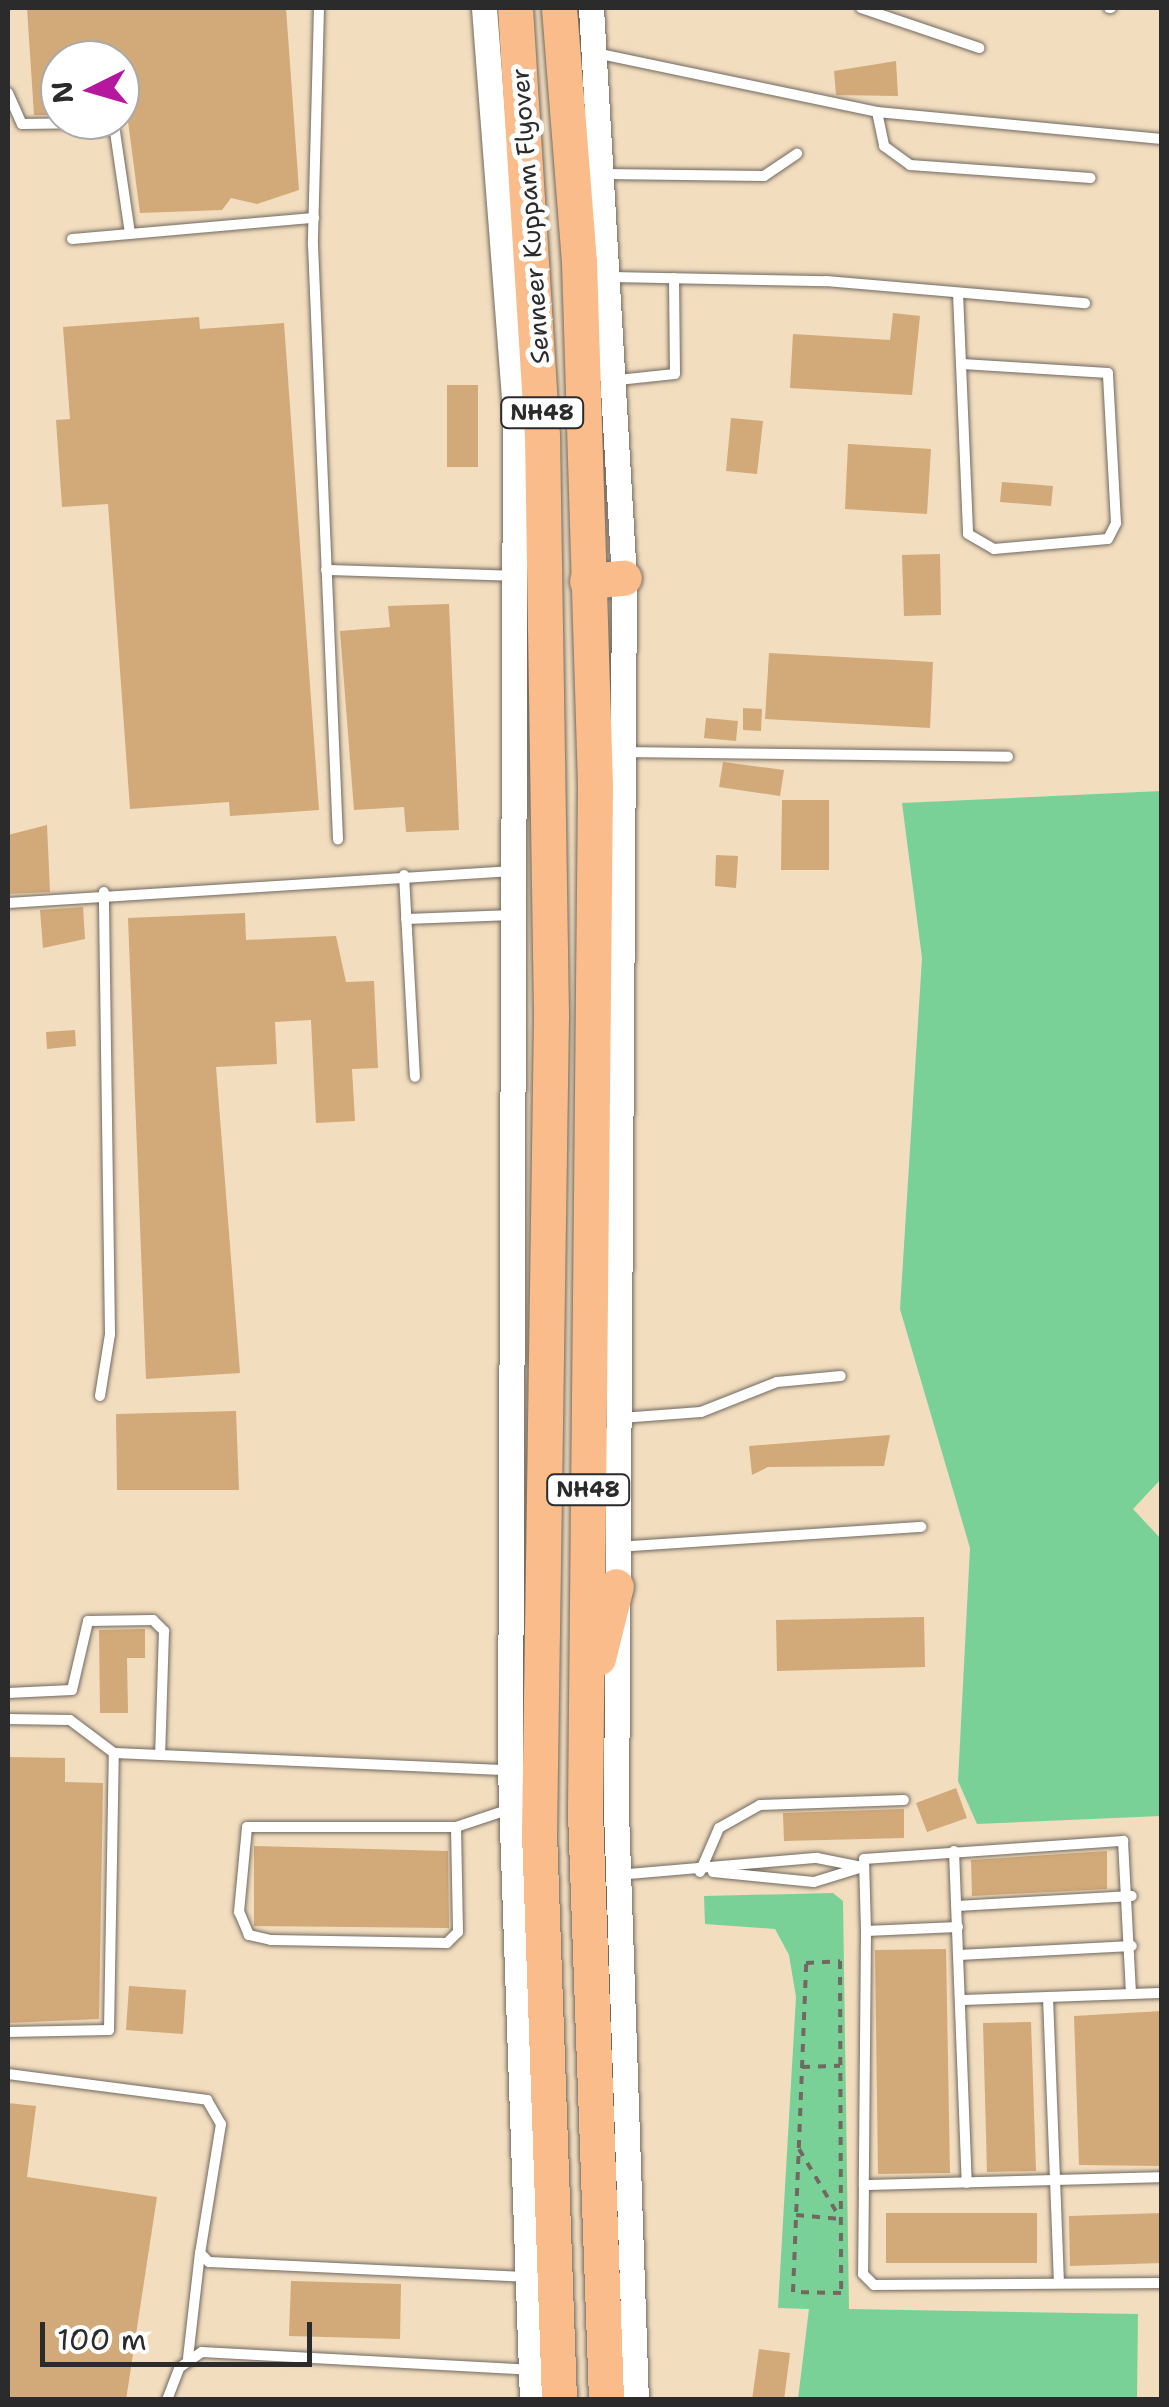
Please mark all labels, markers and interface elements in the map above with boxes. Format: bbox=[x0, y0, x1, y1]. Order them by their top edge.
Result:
north arrow bbox=[40, 40, 140, 140]
street label: Senneer Kuppam Flyover bbox=[505, 67, 555, 365]
text: N bbox=[42, 80, 82, 105]
road number: NH48 bbox=[500, 396, 584, 430]
road number: NH48 bbox=[546, 1473, 630, 1507]
scale bar bbox=[45, 2302, 318, 2364]
text: 100 m bbox=[57, 2319, 147, 2360]

